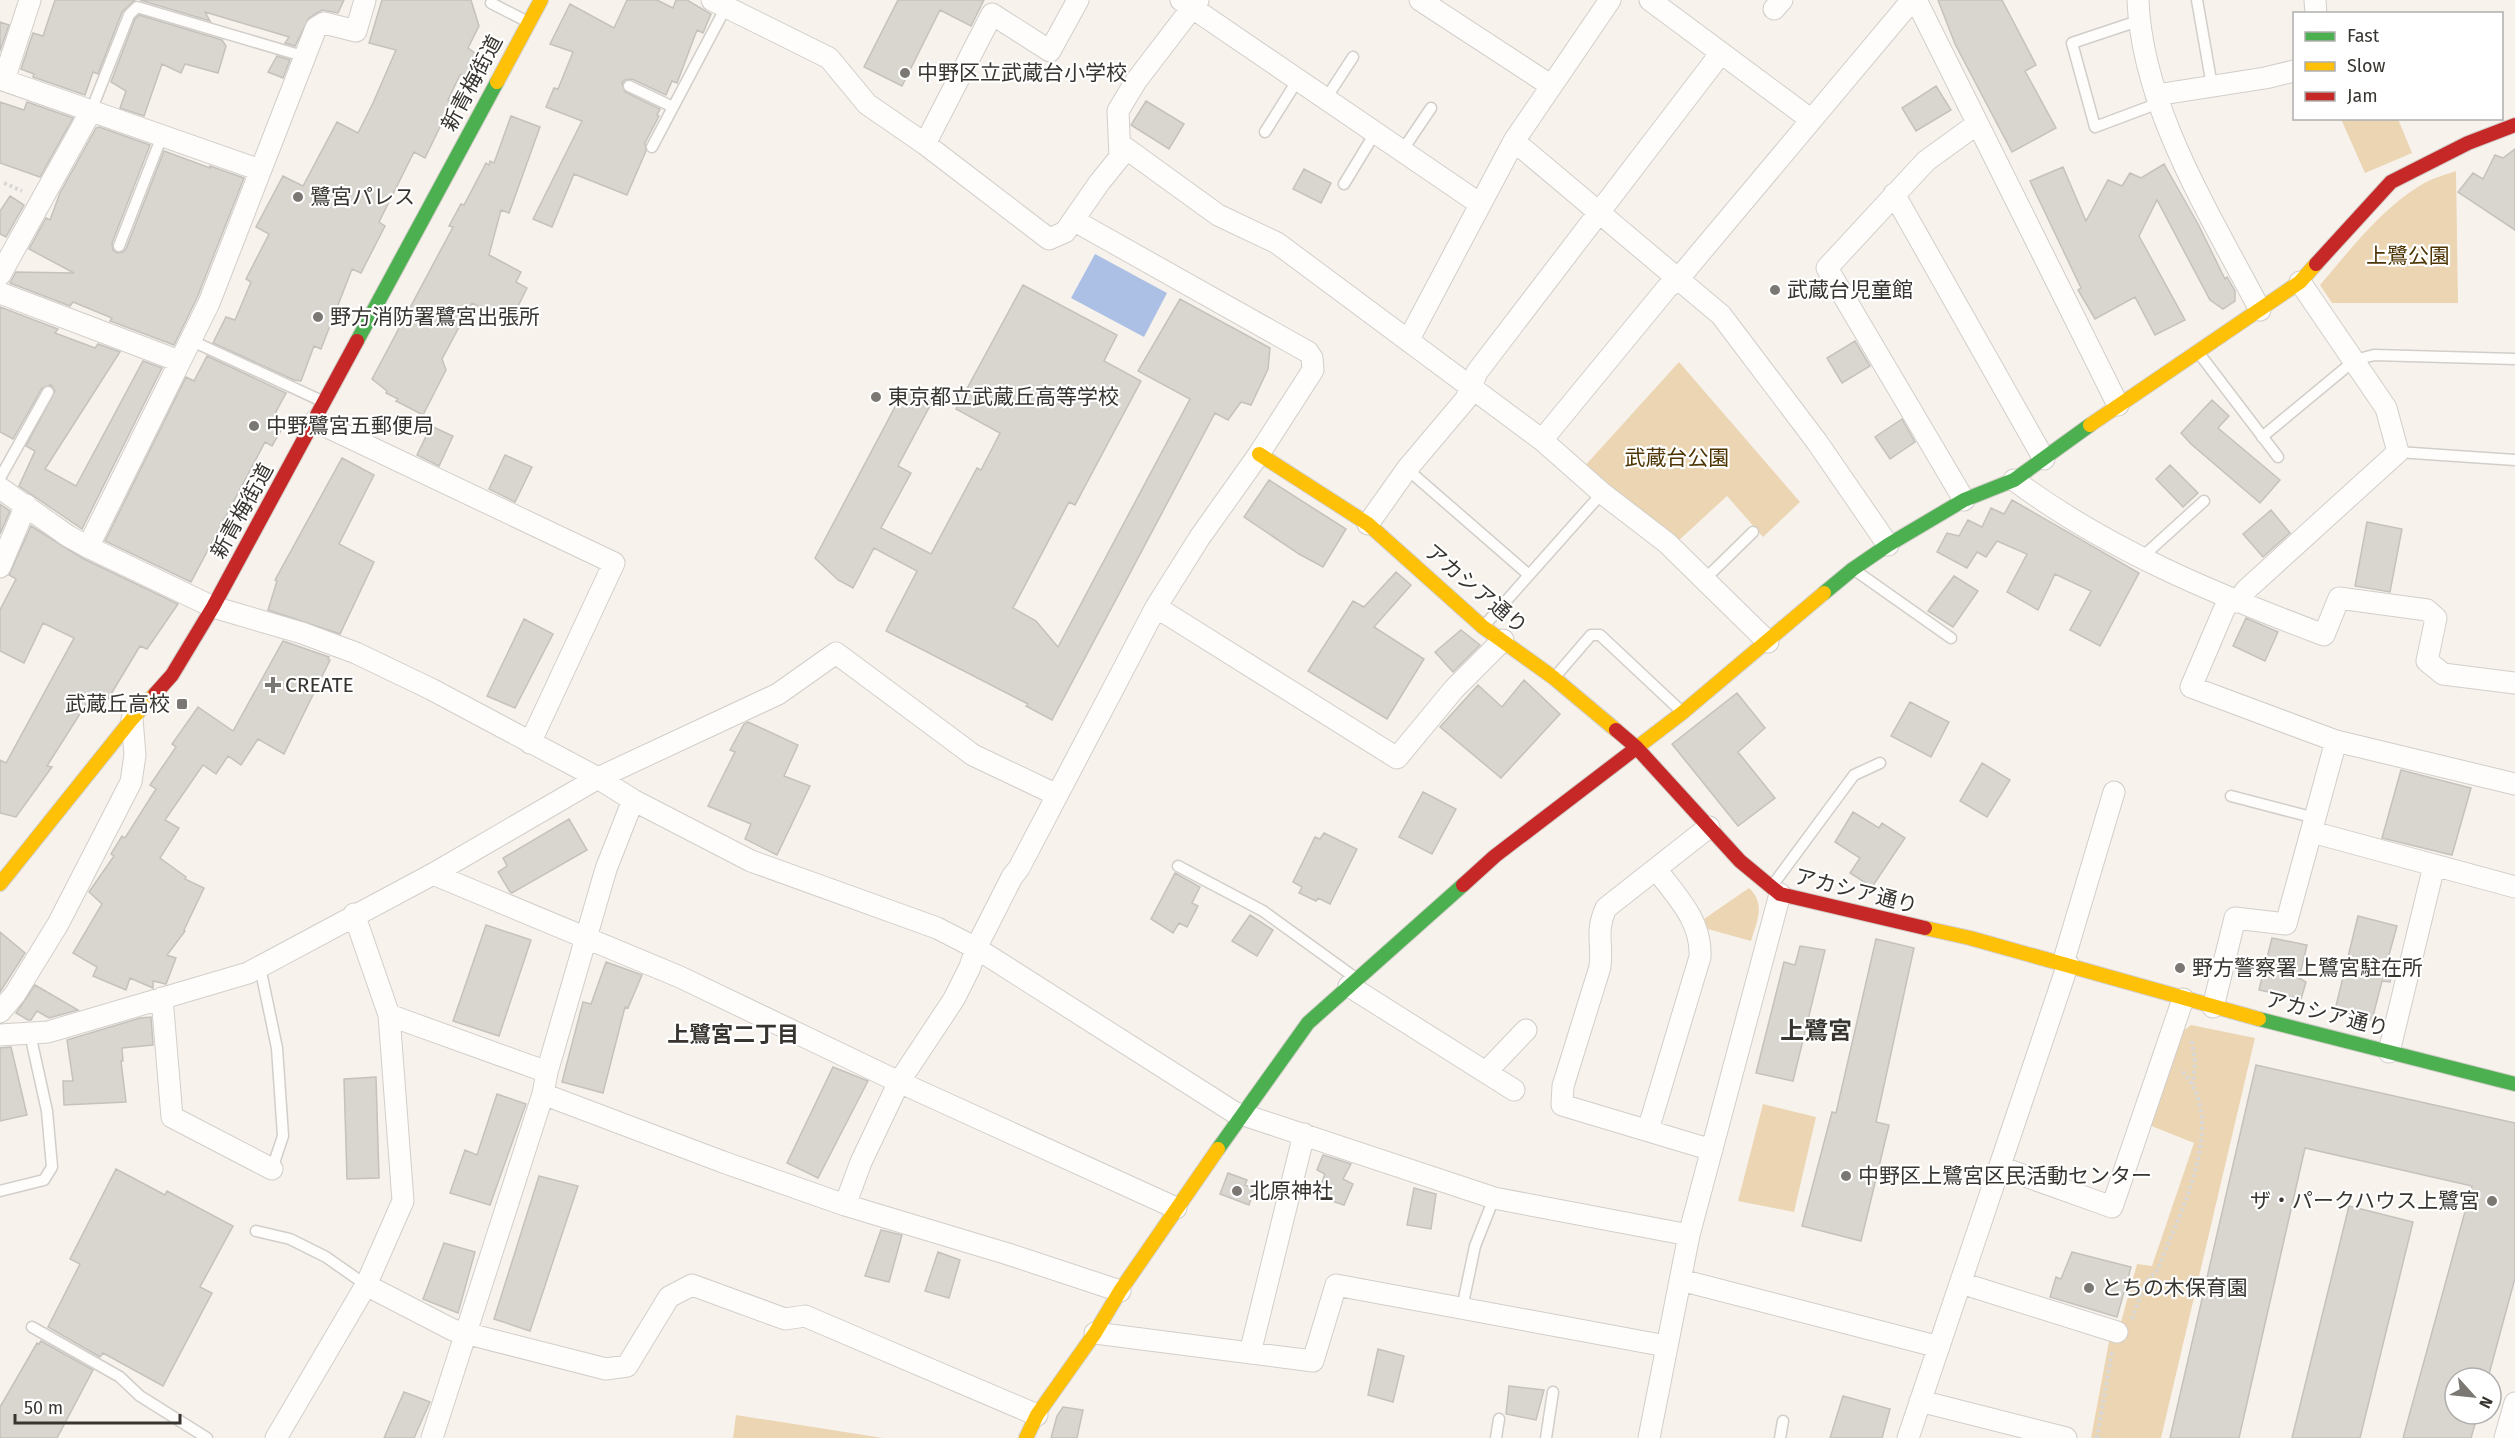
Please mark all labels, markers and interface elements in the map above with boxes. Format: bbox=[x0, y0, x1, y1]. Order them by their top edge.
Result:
legend bbox=[2293, 12, 2503, 120]
text: Fast bbox=[2347, 25, 2380, 47]
street label: 新青梅街道 bbox=[436, 31, 508, 135]
text: Slow bbox=[2347, 55, 2386, 77]
place label: 中野区立武蔵台小学校 bbox=[917, 60, 1127, 86]
marker: 中野区立武蔵台小学校 bbox=[898, 66, 912, 80]
text: Jam bbox=[2347, 85, 2378, 107]
place label: 鷺宮パレス bbox=[310, 184, 415, 210]
marker: 鷺宮パレス bbox=[291, 190, 305, 204]
park label: 上鷺公園 bbox=[2366, 243, 2450, 269]
place label: 武蔵台児童館 bbox=[1787, 277, 1913, 303]
marker: 武蔵台児童館 bbox=[1768, 283, 1782, 297]
place label: 野方消防署鷺宮出張所 bbox=[330, 304, 540, 330]
marker: 野方消防署鷺宮出張所 bbox=[311, 310, 325, 324]
place label: 東京都立武蔵丘高等学校 bbox=[888, 384, 1119, 410]
marker: 東京都立武蔵丘高等学校 bbox=[869, 390, 883, 404]
place label: 中野鷺宮五郵便局 bbox=[266, 413, 434, 439]
marker: 中野鷺宮五郵便局 bbox=[247, 419, 261, 433]
park label: 武蔵台公園 bbox=[1625, 445, 1730, 471]
street label: 新青梅街道 bbox=[205, 459, 279, 563]
street label: アカシア通り bbox=[1419, 539, 1533, 639]
place label: CREATE bbox=[285, 672, 354, 698]
marker: CREATE bbox=[266, 678, 280, 692]
place label: 武蔵丘高校 bbox=[65, 691, 170, 717]
marker: 武蔵丘高校 bbox=[175, 697, 189, 711]
street label: アカシア通り bbox=[1792, 863, 1920, 919]
place label: 野方警察署上鷺宮駐在所 bbox=[2192, 955, 2423, 981]
marker: 野方警察署上鷺宮駐在所 bbox=[2173, 961, 2187, 975]
street label: アカシア通り bbox=[2263, 986, 2391, 1042]
district label: 上鷺宮 bbox=[1780, 1017, 1852, 1045]
district label: 上鷺宮二丁目 bbox=[667, 1021, 799, 1048]
place label: 中野区上鷺宮区民活動センター bbox=[1858, 1163, 2152, 1189]
marker: 中野区上鷺宮区民活動センター bbox=[1839, 1169, 1853, 1183]
place label: 北原神社 bbox=[1249, 1178, 1333, 1204]
marker: 北原神社 bbox=[1230, 1184, 1244, 1198]
place label: ザ・パークハウス上鷺宮 bbox=[2250, 1188, 2480, 1214]
marker: ザ・パークハウス上鷺宮 bbox=[2485, 1194, 2499, 1208]
place label: とちの木保育園 bbox=[2101, 1275, 2248, 1301]
marker: とちの木保育園 bbox=[2082, 1281, 2096, 1295]
north arrow bbox=[2443, 1366, 2503, 1426]
scale bar bbox=[15, 1387, 180, 1425]
text: N bbox=[2475, 1394, 2497, 1412]
text: 50 m bbox=[24, 1397, 63, 1419]

